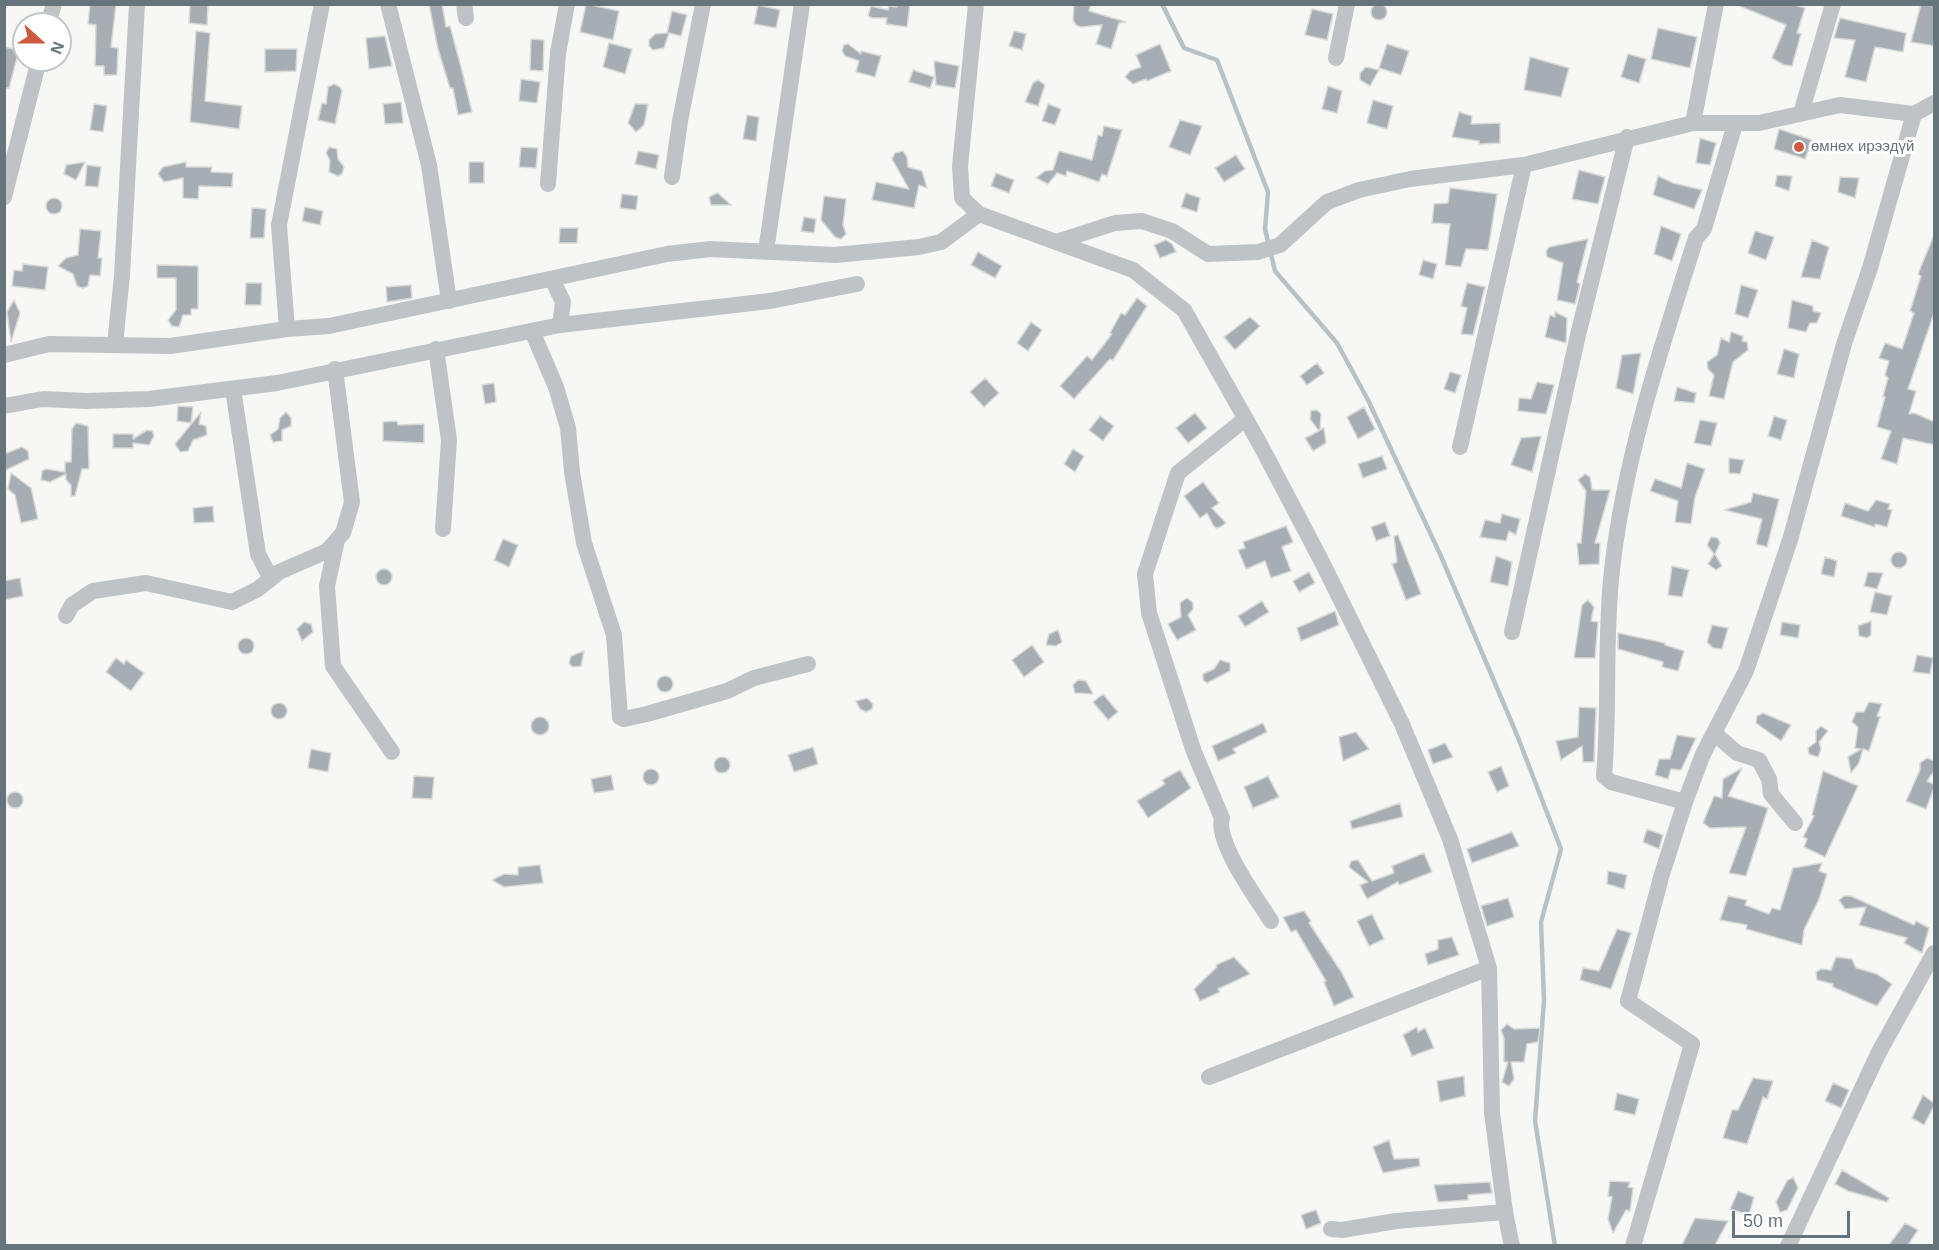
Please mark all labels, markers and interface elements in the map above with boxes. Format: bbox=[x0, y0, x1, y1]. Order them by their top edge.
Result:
north arrow bbox=[12, 12, 72, 72]
text: N bbox=[47, 39, 67, 56]
place label: өмнөх ирээдүй bbox=[1811, 138, 1914, 156]
marker: өмнөх ирээдүй bbox=[1792, 140, 1806, 154]
scale bar bbox=[1735, 1199, 1854, 1237]
text: 50 m bbox=[1743, 1211, 1783, 1231]

